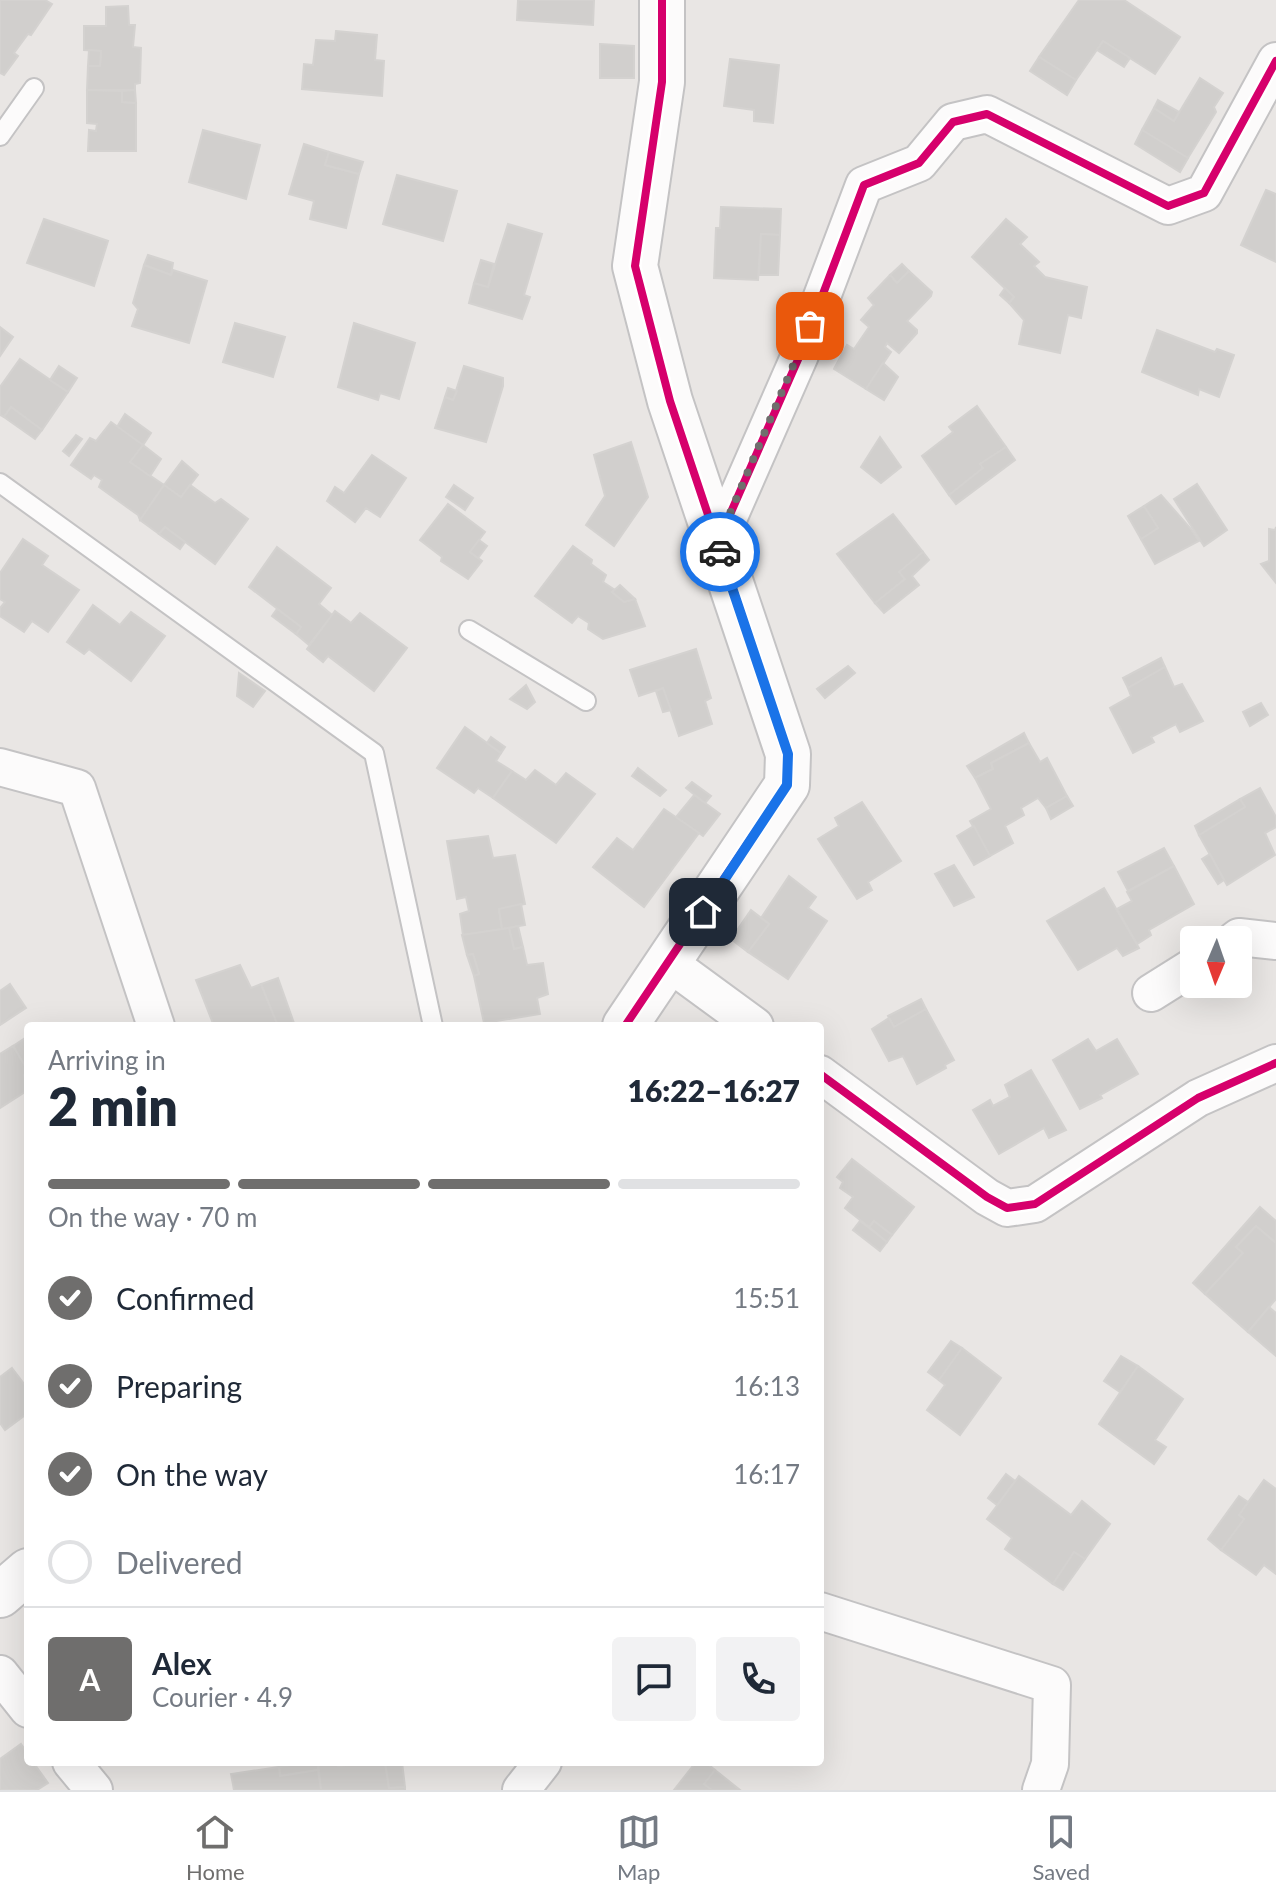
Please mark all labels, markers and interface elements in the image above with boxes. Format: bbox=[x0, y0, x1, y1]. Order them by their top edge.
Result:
pin bbox=[776, 292, 844, 360]
icon: bag bbox=[788, 304, 832, 348]
courier bbox=[680, 512, 760, 592]
icon: car bbox=[698, 530, 742, 574]
pin bbox=[669, 878, 737, 946]
icon: home bbox=[681, 890, 725, 934]
north arrow bbox=[1180, 926, 1252, 998]
map controls bbox=[1180, 926, 1252, 998]
text: Arriving in bbox=[48, 1044, 166, 1076]
text: 16:22–16:27 bbox=[627, 1072, 800, 1108]
text: 2 min bbox=[48, 1075, 178, 1137]
text: On the way · 70 m bbox=[48, 1201, 257, 1233]
icon: check bbox=[48, 1276, 92, 1320]
text: Confirmed bbox=[116, 1280, 255, 1316]
text: 15:51 bbox=[733, 1282, 800, 1314]
icon: check bbox=[48, 1364, 92, 1408]
text: Preparing bbox=[116, 1368, 242, 1404]
text: 16:13 bbox=[733, 1370, 800, 1402]
icon: check bbox=[48, 1452, 92, 1496]
text: On the way bbox=[116, 1456, 268, 1492]
text: 16:17 bbox=[733, 1458, 800, 1490]
text: Delivered bbox=[116, 1544, 243, 1580]
button: chat bbox=[612, 1637, 696, 1721]
button: phone bbox=[716, 1637, 800, 1721]
text: Alex bbox=[152, 1645, 212, 1681]
text: A bbox=[80, 1661, 100, 1697]
text: Courier · 4.9 bbox=[152, 1681, 293, 1713]
tab: Home bbox=[186, 1810, 245, 1885]
tab: Map bbox=[617, 1810, 661, 1885]
tab: Saved bbox=[1033, 1810, 1090, 1885]

